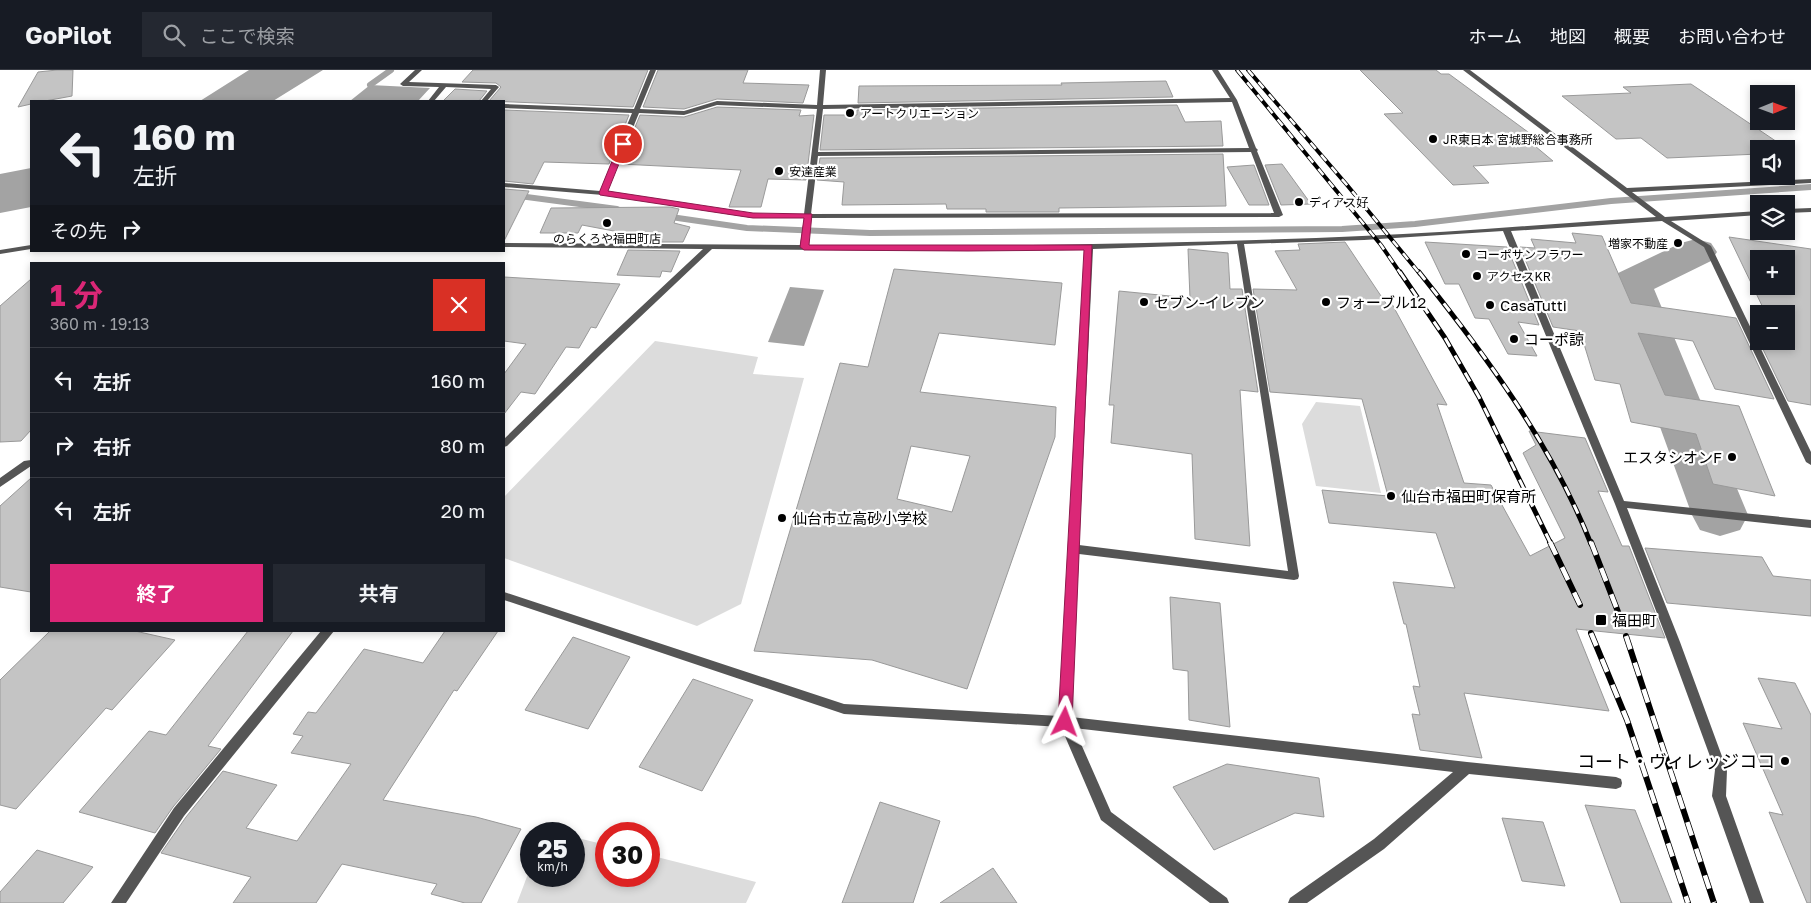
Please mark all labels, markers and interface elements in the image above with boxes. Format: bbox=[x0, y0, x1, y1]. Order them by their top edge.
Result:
search box bbox=[142, 12, 492, 57]
text: GoPilot bbox=[25, 20, 112, 49]
icon: search bbox=[160, 21, 188, 49]
text: ここで検索 bbox=[200, 24, 295, 47]
text: ホーム bbox=[1469, 25, 1522, 47]
text: 地図 bbox=[1550, 25, 1586, 47]
text: 概要 bbox=[1614, 25, 1650, 47]
text: お問い合わせ bbox=[1678, 25, 1786, 47]
north arrow bbox=[1750, 85, 1795, 130]
map controls bbox=[1750, 85, 1795, 350]
place label: アートクリエーション bbox=[860, 106, 979, 121]
marker: アートクリエーション bbox=[844, 107, 856, 119]
text: 160 m bbox=[133, 116, 235, 158]
icon: left bbox=[50, 120, 115, 185]
pin bbox=[602, 123, 644, 165]
icon: arrive bbox=[609, 130, 637, 158]
place label: JR東日本 宮城野総合事務所 bbox=[1443, 132, 1593, 147]
marker: JR東日本 宮城野総合事務所 bbox=[1427, 133, 1439, 145]
button: sound bbox=[1750, 140, 1795, 185]
text: 左折 bbox=[133, 162, 177, 189]
place label: 安達産業 bbox=[789, 164, 837, 179]
marker: 安達産業 bbox=[773, 165, 785, 177]
place label: ディアス好 bbox=[1309, 195, 1368, 210]
button: layers bbox=[1750, 195, 1795, 240]
marker: ディアス好 bbox=[1293, 196, 1305, 208]
icon: right bbox=[117, 215, 145, 243]
marker: のらくろや福田町店 bbox=[601, 217, 613, 229]
text: その先 bbox=[50, 219, 107, 242]
place label: のらくろや福田町店 bbox=[553, 231, 661, 246]
place label: 増家不動産 bbox=[1608, 236, 1668, 251]
marker: 増家不動産 bbox=[1672, 237, 1684, 249]
place label: コーポサンフラワー bbox=[1476, 247, 1584, 262]
marker: コーポサンフラワー bbox=[1460, 248, 1472, 260]
button: + bbox=[1750, 250, 1795, 295]
place label: アクセスKR bbox=[1487, 269, 1551, 284]
marker: アクセスKR bbox=[1471, 270, 1483, 282]
text: 1 分 bbox=[50, 277, 103, 313]
button: close bbox=[433, 279, 485, 331]
place label: セブン-イレブン bbox=[1154, 293, 1265, 311]
place label: フォーブル12 bbox=[1336, 293, 1426, 311]
marker: セブン-イレブン bbox=[1138, 296, 1150, 308]
marker: フォーブル12 bbox=[1320, 296, 1332, 308]
place label: CasaTutti bbox=[1500, 296, 1567, 314]
marker: CasaTutti bbox=[1484, 299, 1496, 311]
button: − bbox=[1750, 305, 1795, 350]
text: 360 m · 19:13 bbox=[50, 314, 149, 334]
place label: コーポ諒 bbox=[1524, 330, 1584, 348]
marker: コーポ諒 bbox=[1508, 333, 1520, 345]
icon: left bbox=[50, 366, 78, 394]
text: 160 m bbox=[431, 369, 485, 392]
text: 左折 bbox=[93, 370, 131, 393]
icon: right bbox=[50, 431, 78, 459]
text: 80 m bbox=[440, 434, 485, 457]
text: 右折 bbox=[93, 435, 131, 458]
place label: エスタシオンF bbox=[1623, 448, 1722, 466]
marker: エスタシオンF bbox=[1726, 451, 1738, 463]
place label: 仙台市福田町保育所 bbox=[1401, 487, 1536, 505]
marker: 仙台市福田町保育所 bbox=[1385, 490, 1397, 502]
icon: left bbox=[50, 496, 78, 524]
text: 20 m bbox=[441, 499, 485, 522]
text: 左折 bbox=[93, 500, 131, 523]
place label: 仙台市立高砂小学校 bbox=[792, 509, 927, 527]
marker: 仙台市立高砂小学校 bbox=[776, 512, 788, 524]
button: 終了 bbox=[50, 564, 263, 622]
button: 共有 bbox=[273, 564, 485, 622]
place label: 福田町 bbox=[1612, 611, 1657, 629]
marker: 福田町 bbox=[1594, 613, 1608, 627]
position arrow bbox=[1038, 695, 1090, 747]
place label: コート・ヴィレッジココ bbox=[1577, 750, 1775, 772]
marker: コート・ヴィレッジココ bbox=[1779, 755, 1791, 767]
speed limit sign: 30 bbox=[595, 822, 660, 887]
text: 25 bbox=[537, 833, 568, 864]
text: km/h bbox=[537, 859, 568, 874]

